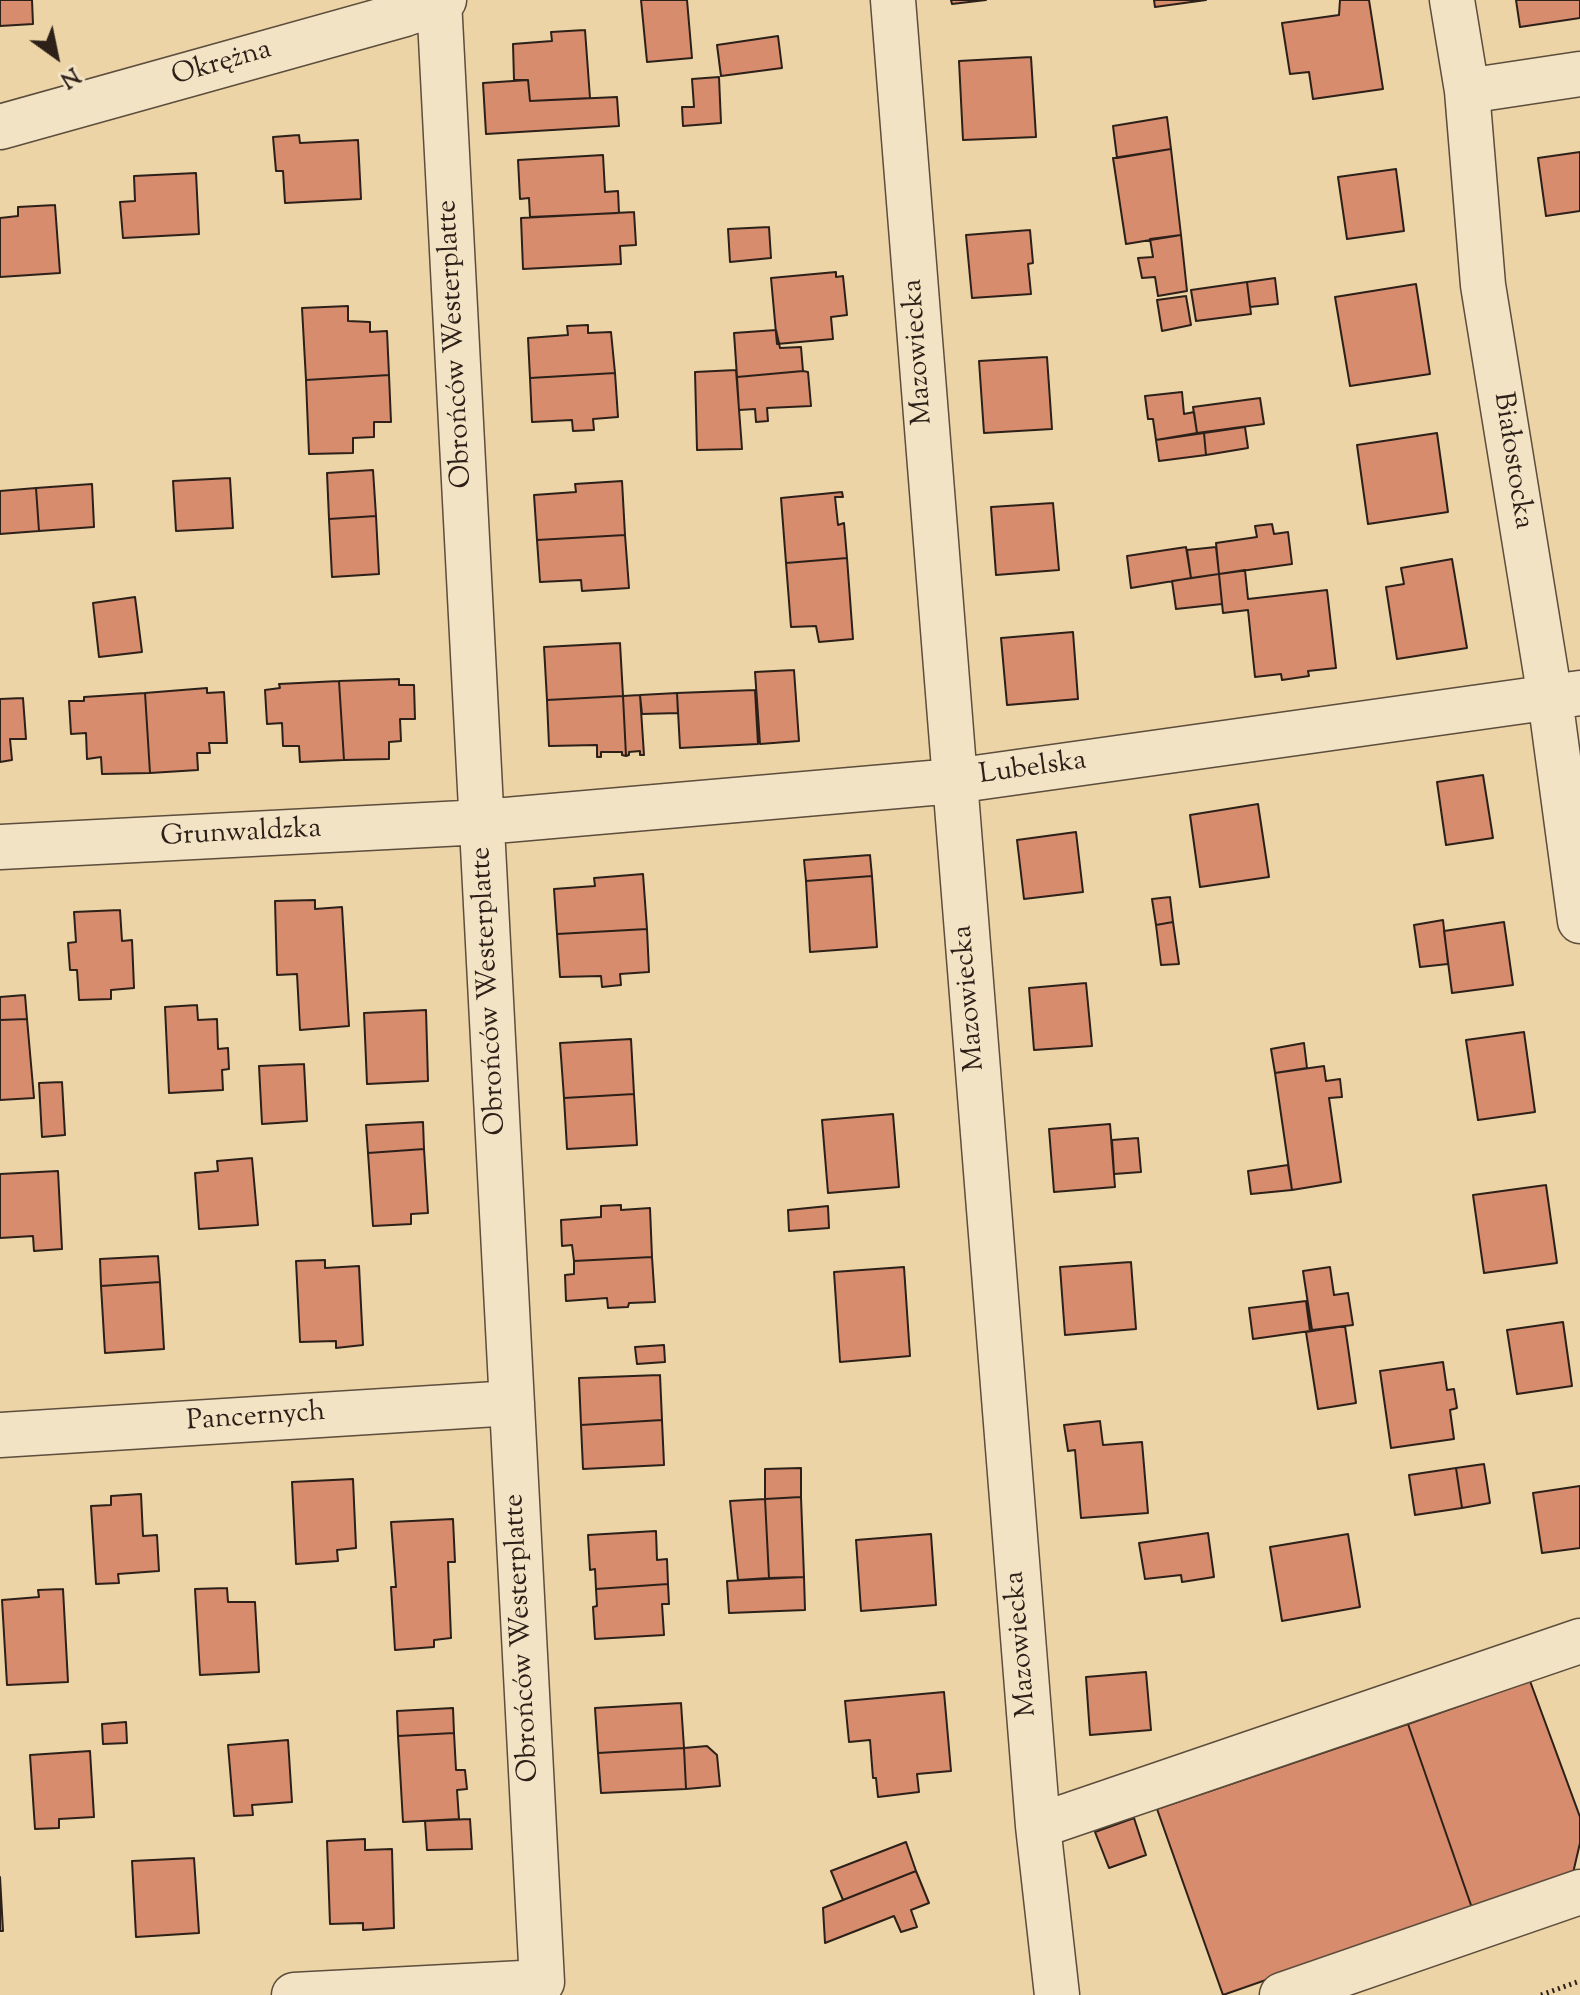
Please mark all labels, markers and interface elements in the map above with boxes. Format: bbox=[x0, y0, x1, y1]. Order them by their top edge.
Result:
north arrow bbox=[16, 16, 96, 96]
street label: Okrężna bbox=[168, 35, 276, 95]
text: N bbox=[53, 58, 85, 94]
street label: Obrońców Westerplatte bbox=[433, 199, 481, 489]
street label: Mazowiecka bbox=[898, 278, 942, 426]
street label: Białostocka bbox=[1484, 390, 1538, 532]
street label: Lubelska bbox=[977, 746, 1089, 794]
street label: Grunwaldzka bbox=[160, 814, 322, 856]
street label: Obrońców Westerplatte bbox=[467, 846, 515, 1136]
street label: Mazowiecka bbox=[948, 924, 994, 1072]
street label: Pancernych bbox=[186, 1397, 326, 1441]
street label: Obrońców Westerplatte bbox=[500, 1493, 548, 1783]
street label: Mazowiecka bbox=[1000, 1570, 1046, 1718]

